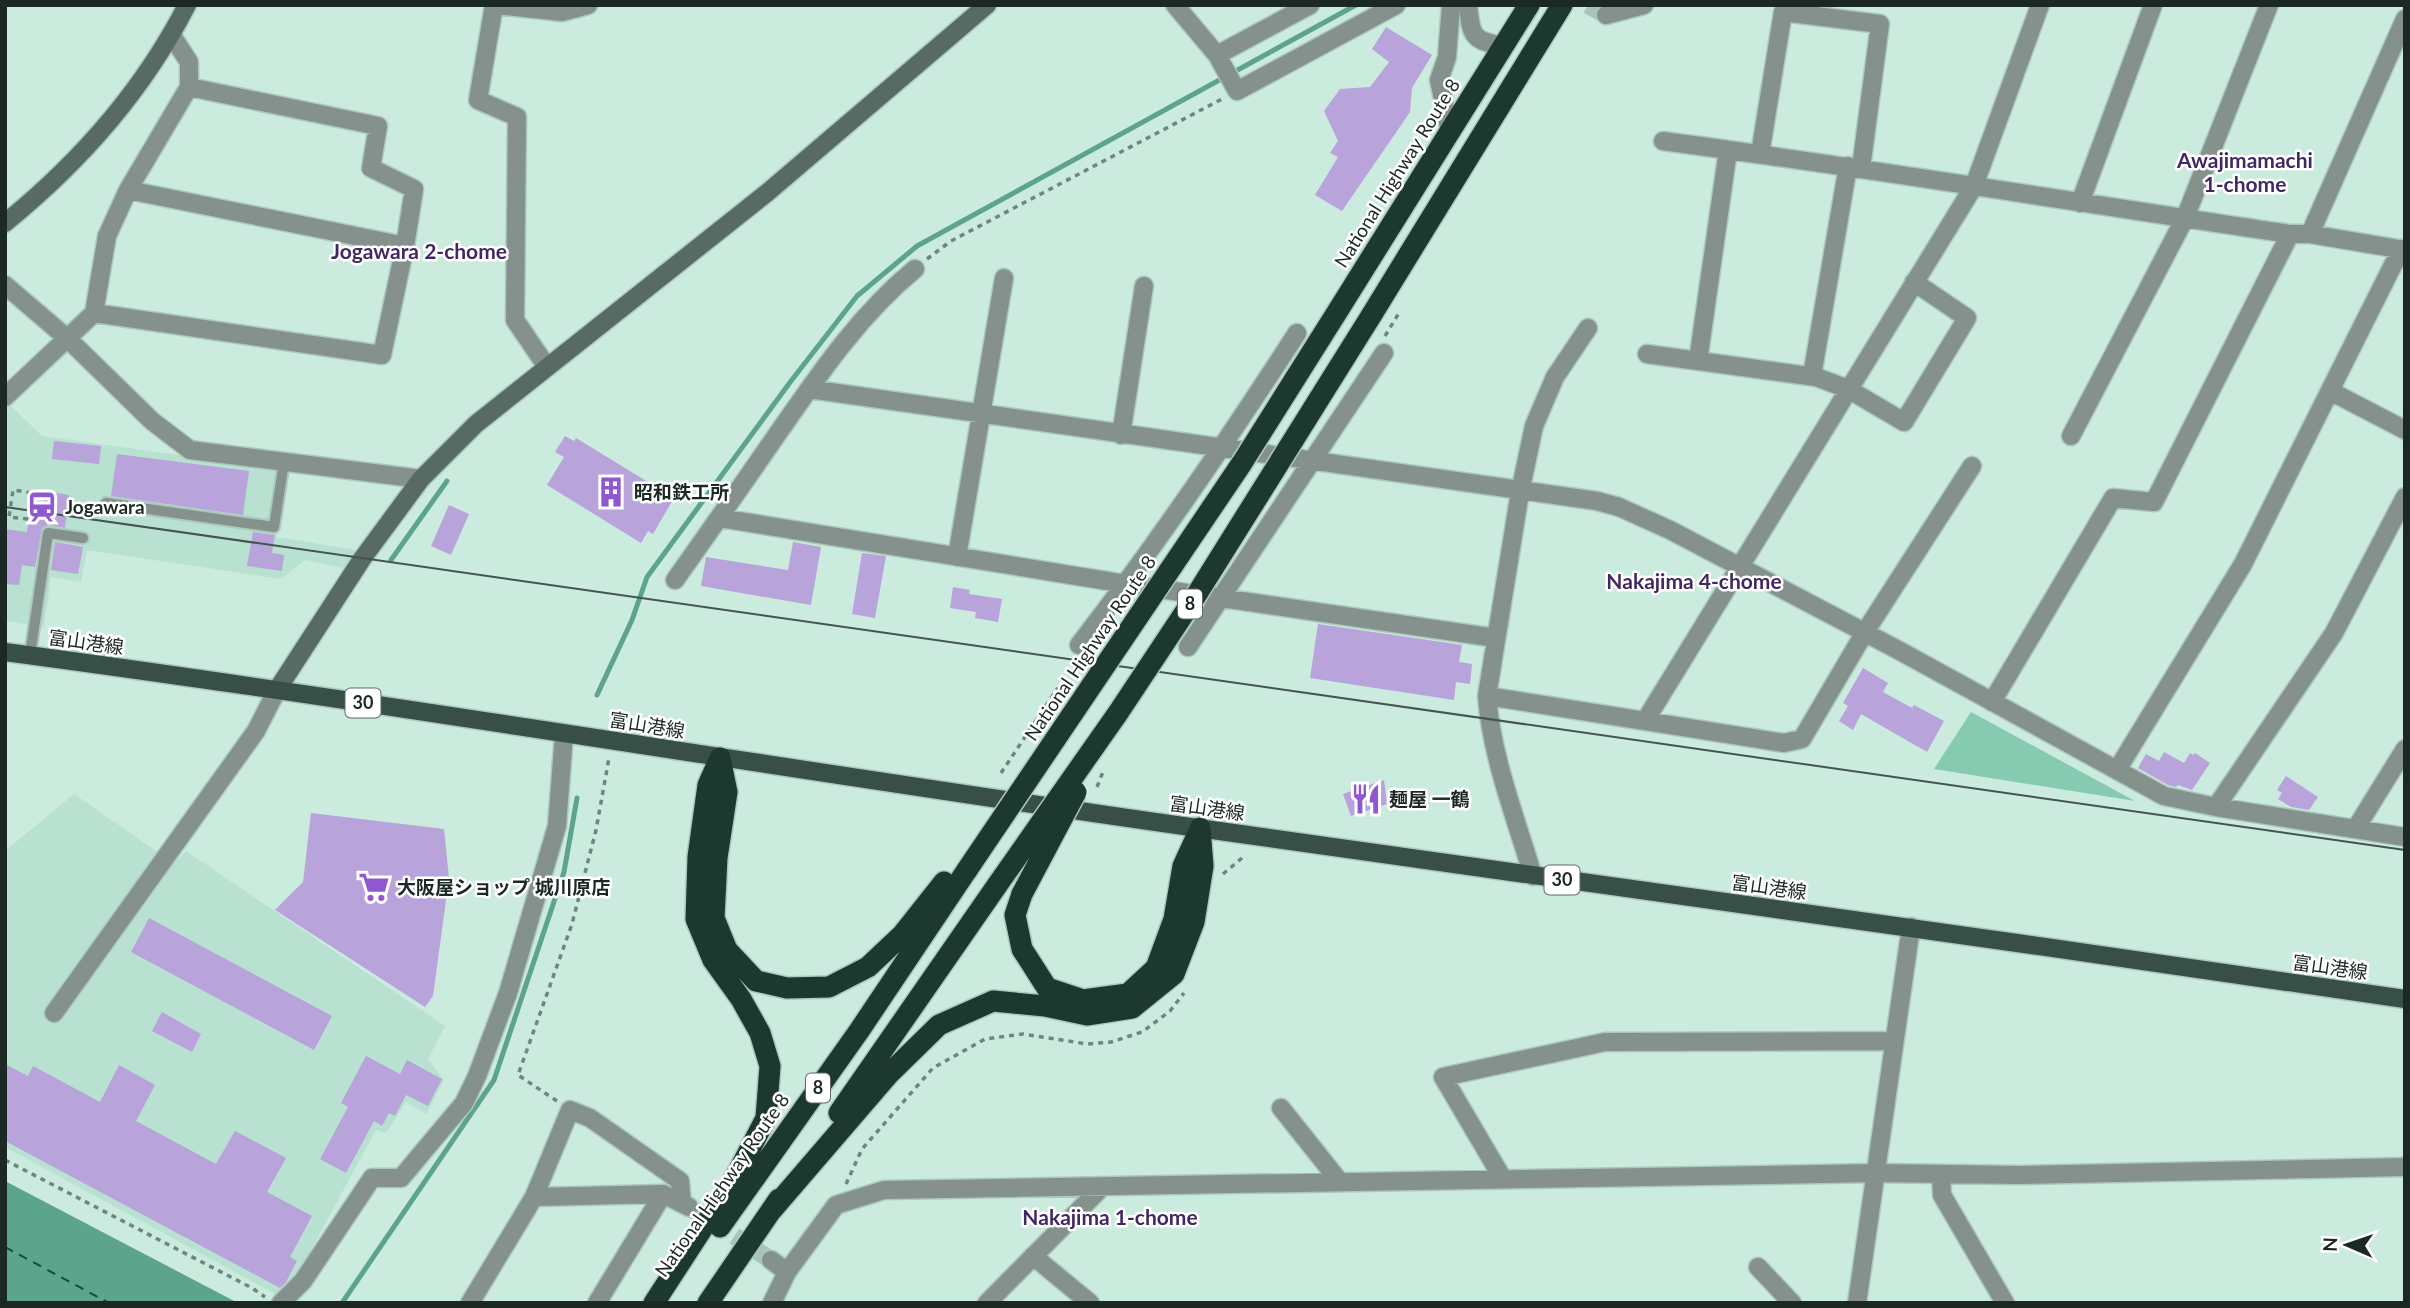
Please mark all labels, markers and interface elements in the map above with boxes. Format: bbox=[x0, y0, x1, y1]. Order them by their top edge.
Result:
street label: National Highway Route 8 bbox=[1329, 74, 1464, 271]
district label: Awajimamachi 1-chome bbox=[2176, 147, 2313, 196]
district label: Jogawara 2-chome bbox=[331, 238, 507, 263]
building icon: 昭和鉄工所 bbox=[594, 475, 628, 509]
place label: 昭和鉄工所 bbox=[634, 480, 729, 503]
station icon: Jogawara bbox=[25, 490, 59, 524]
place label: Jogawara bbox=[65, 495, 145, 518]
street label: National Highway Route 8 bbox=[1019, 551, 1160, 745]
district label: Nakajima 4-chome bbox=[1606, 568, 1782, 593]
road number: 8 bbox=[1178, 590, 1202, 618]
street label: 富山港線 bbox=[47, 625, 125, 658]
road number: 30 bbox=[346, 688, 380, 718]
street label: 富山港線 bbox=[608, 707, 686, 742]
restaurant icon: 麺屋 一鶴 bbox=[1349, 782, 1383, 816]
place label: 麺屋 一鶴 bbox=[1389, 787, 1470, 810]
street label: 富山港線 bbox=[1168, 791, 1246, 824]
road number: 30 bbox=[1544, 866, 1580, 894]
supermarket icon: 大阪屋ショップ 城川原店 bbox=[357, 870, 391, 904]
street label: 富山港線 bbox=[1730, 870, 1808, 903]
place label: 大阪屋ショップ 城川原店 bbox=[397, 875, 611, 898]
street label: 富山港線 bbox=[2291, 950, 2369, 983]
road number: 8 bbox=[806, 1073, 830, 1102]
street label: National Highway Route 8 bbox=[650, 1089, 794, 1281]
district label: Nakajima 1-chome bbox=[1022, 1204, 1198, 1229]
north arrow bbox=[2312, 1210, 2382, 1280]
text: N bbox=[2318, 1237, 2341, 1252]

